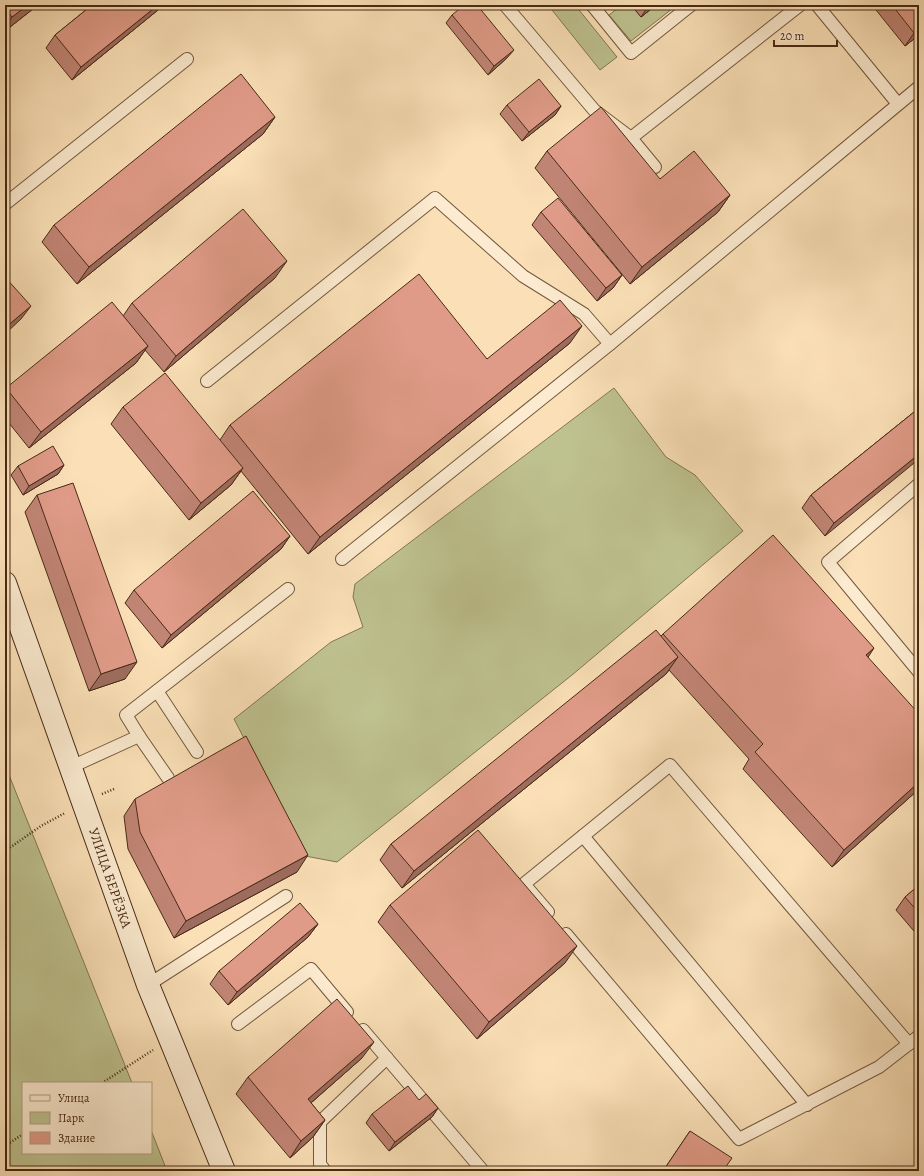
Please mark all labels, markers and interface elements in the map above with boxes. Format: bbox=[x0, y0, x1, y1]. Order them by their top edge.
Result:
scale bar bbox=[774, 22, 837, 48]
text: 20 m bbox=[780, 28, 804, 44]
street label: УЛИЦА БЕРЁЗКА bbox=[84, 825, 136, 931]
legend bbox=[22, 1082, 152, 1154]
text: Улица bbox=[58, 1090, 90, 1106]
text: Парк bbox=[58, 1110, 84, 1126]
text: Здание bbox=[58, 1130, 95, 1146]

